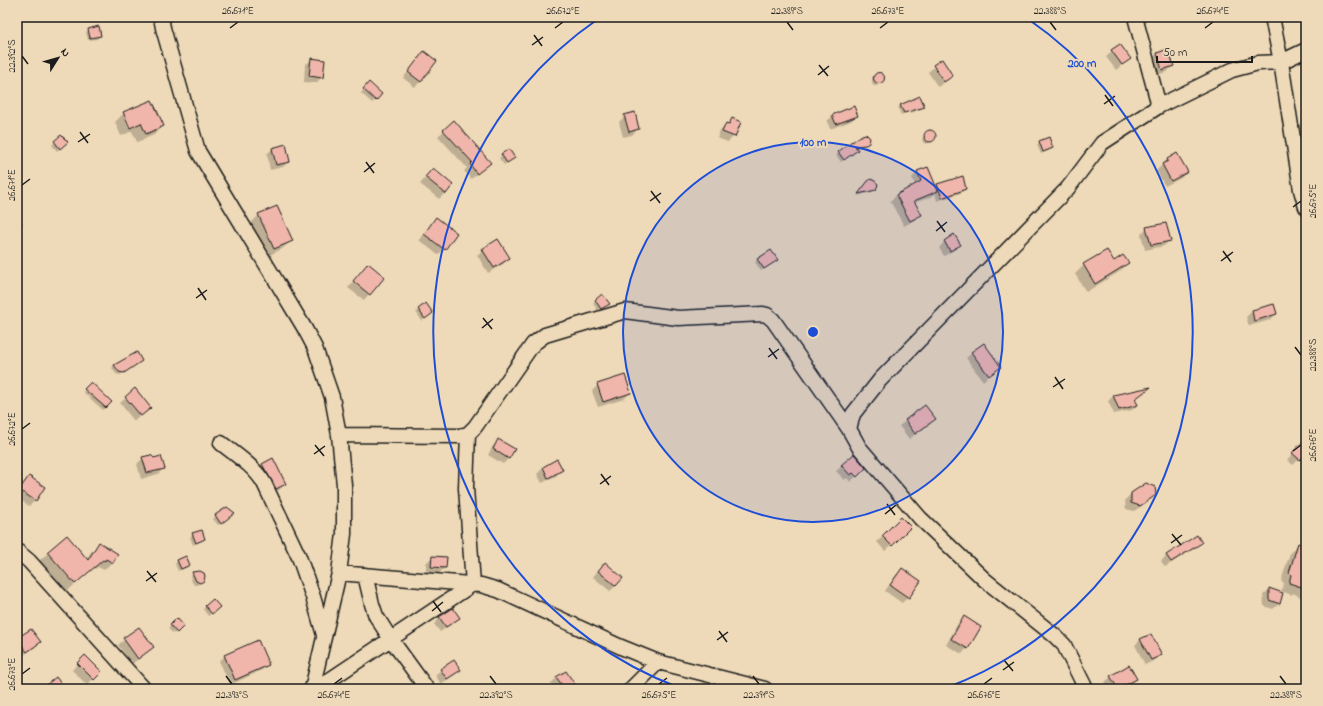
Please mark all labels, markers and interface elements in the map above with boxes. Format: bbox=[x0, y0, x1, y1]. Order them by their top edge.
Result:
text: 26.671°E bbox=[222, 4, 254, 19]
text: 26.672°E bbox=[546, 4, 580, 19]
text: 22.389°S bbox=[771, 4, 804, 19]
text: 26.673°E bbox=[872, 4, 904, 19]
text: 22.388°S bbox=[1034, 4, 1067, 19]
text: 26.674°E bbox=[1197, 4, 1229, 19]
north arrow bbox=[38, 38, 78, 78]
scale bar bbox=[1157, 38, 1252, 64]
text: 22.392°S bbox=[5, 39, 20, 73]
text: 50 m bbox=[1163, 44, 1187, 62]
text: N bbox=[57, 45, 74, 60]
text: 200 m bbox=[1067, 55, 1097, 73]
text: 100 m bbox=[800, 134, 827, 152]
text: 26.671°E bbox=[5, 169, 20, 201]
text: 26.675°E bbox=[1306, 184, 1321, 218]
centre of rings bbox=[806, 325, 820, 339]
text: 22.388°S bbox=[1306, 338, 1321, 371]
text: 26.672°E bbox=[5, 412, 20, 446]
text: 26.676°E bbox=[1306, 428, 1321, 462]
text: 26.673°E bbox=[5, 658, 20, 690]
text: 22.393°S bbox=[216, 688, 249, 703]
text: 26.674°E bbox=[318, 688, 350, 703]
text: 22.392°S bbox=[479, 688, 513, 703]
text: 26.675°E bbox=[642, 688, 676, 703]
text: 22.391°S bbox=[743, 688, 775, 703]
text: 26.676°E bbox=[967, 688, 1001, 703]
text: 22.389°S bbox=[1270, 688, 1303, 703]

